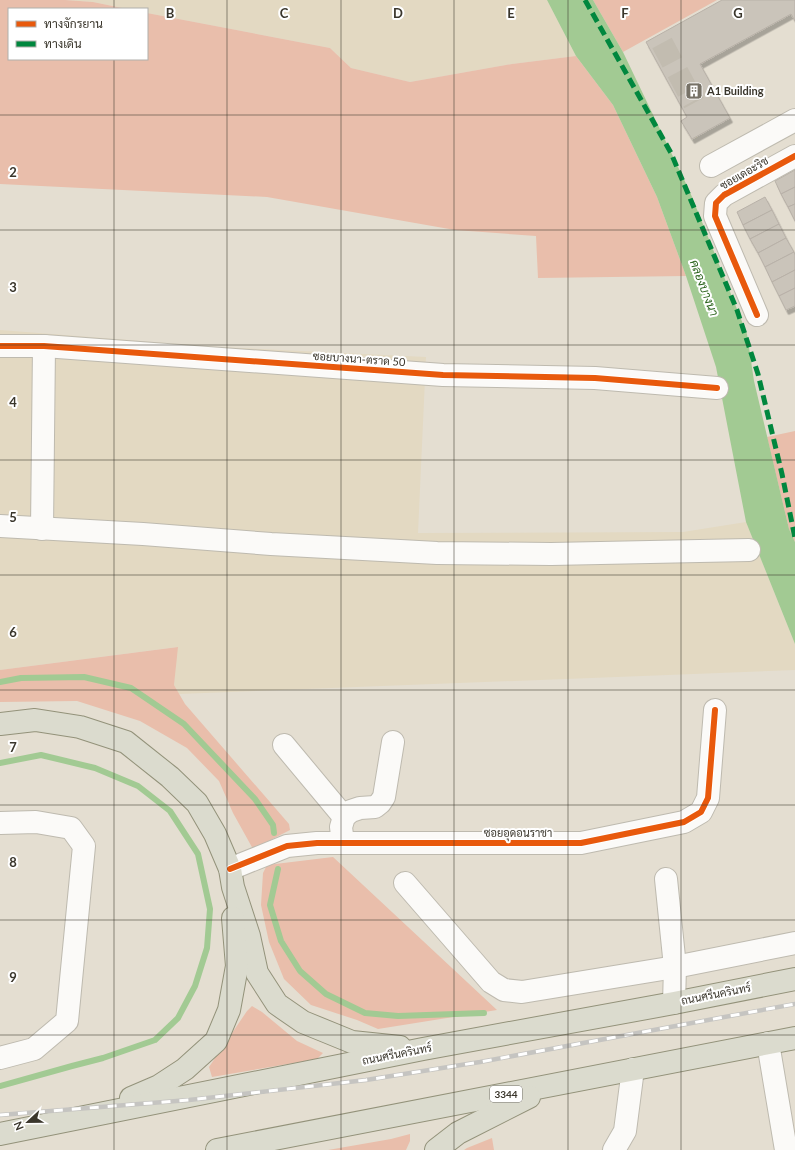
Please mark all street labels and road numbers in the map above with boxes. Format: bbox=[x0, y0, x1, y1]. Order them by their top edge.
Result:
street label: ซอยเดอะริช bbox=[717, 153, 771, 192]
street label: ซอยบางนา-ตราด 50 bbox=[312, 349, 406, 368]
street label: ซอยอุดอนราชา bbox=[484, 826, 552, 842]
street label: ถนนศรีนครินทร์ bbox=[680, 979, 752, 1007]
street label: ถนนศรีนครินทร์ bbox=[361, 1039, 433, 1067]
road number: 3344 bbox=[490, 1086, 522, 1102]

